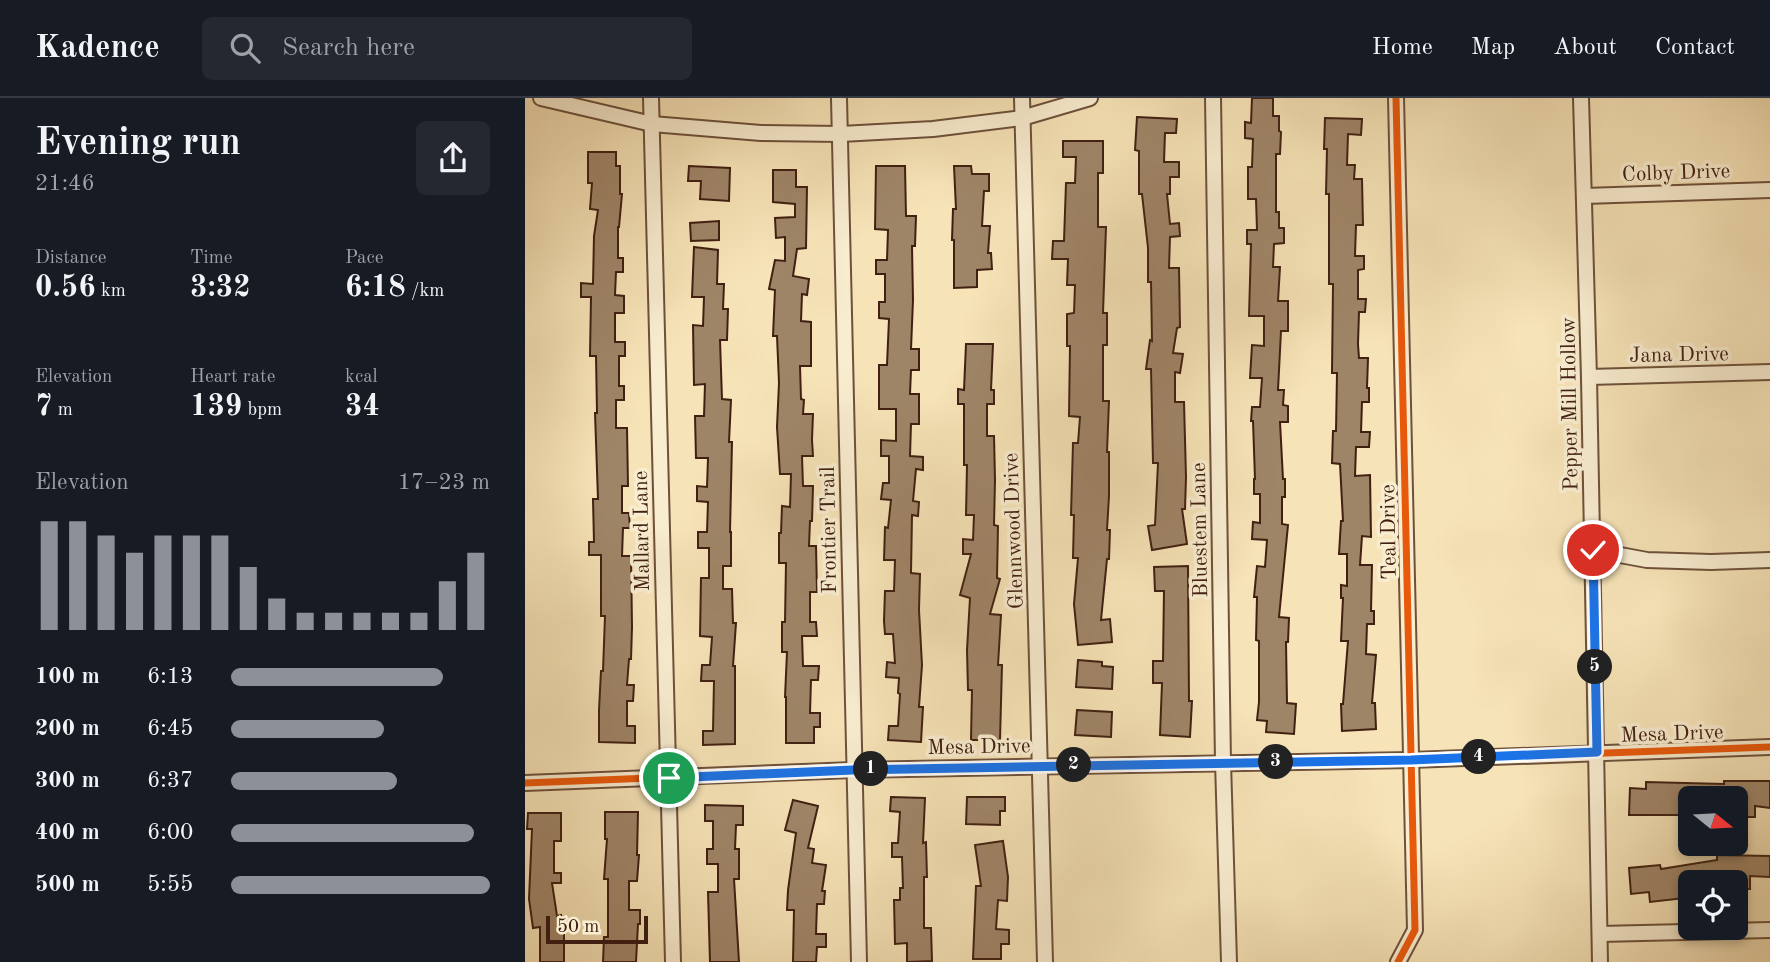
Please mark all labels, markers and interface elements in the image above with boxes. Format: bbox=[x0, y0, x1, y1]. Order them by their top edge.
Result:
search box bbox=[202, 17, 692, 80]
icon: search bbox=[226, 29, 264, 67]
text: Kadence bbox=[35, 32, 160, 65]
text: Search here bbox=[282, 35, 415, 61]
text: Home bbox=[1372, 36, 1433, 60]
text: Map bbox=[1471, 36, 1515, 60]
text: About bbox=[1553, 36, 1617, 60]
text: Contact bbox=[1655, 36, 1735, 60]
button: share bbox=[416, 121, 490, 195]
text: Evening run bbox=[35, 125, 241, 163]
street label: Colby Drive bbox=[1622, 161, 1731, 186]
text: 21:46 bbox=[35, 172, 95, 195]
text: Distance bbox=[35, 249, 107, 268]
text: Time bbox=[190, 249, 233, 268]
text: Pace bbox=[345, 249, 384, 268]
text: 0.56 bbox=[35, 273, 96, 303]
text: 3:32 bbox=[190, 273, 251, 303]
text: 6:18 bbox=[345, 273, 406, 303]
text: km bbox=[96, 282, 126, 301]
text: /km bbox=[406, 282, 444, 301]
street label: Pepper Mill Hollow bbox=[1558, 317, 1583, 491]
street label: Jana Drive bbox=[1629, 344, 1729, 367]
text: Elevation bbox=[35, 368, 112, 387]
text: Heart rate bbox=[190, 368, 275, 387]
text: kcal bbox=[345, 368, 378, 387]
text: 7 bbox=[35, 392, 52, 422]
text: 139 bbox=[190, 392, 242, 422]
text: 34 bbox=[345, 392, 380, 422]
text: m bbox=[52, 401, 73, 420]
text: bpm bbox=[242, 401, 282, 420]
street label: Glennwood Drive bbox=[1001, 452, 1028, 610]
street label: Bluestem Lane bbox=[1189, 462, 1212, 598]
street label: Frontier Trail bbox=[818, 466, 841, 594]
text: Elevation bbox=[35, 471, 129, 494]
text: 17–23 m bbox=[398, 471, 490, 494]
street label: Mallard Lane bbox=[631, 471, 654, 591]
street label: Teal Drive bbox=[1378, 484, 1401, 580]
pin bbox=[1563, 520, 1623, 580]
icon: check bbox=[1574, 531, 1612, 569]
pin: 5 bbox=[1577, 650, 1613, 684]
text: 5 bbox=[1589, 657, 1600, 676]
text: 100 m bbox=[35, 665, 100, 688]
text: 6:13 bbox=[147, 665, 193, 688]
text: 200 m bbox=[35, 717, 100, 740]
text: 6:45 bbox=[147, 717, 193, 740]
street label: Mesa Drive bbox=[1620, 722, 1724, 747]
street label: Mesa Drive bbox=[927, 736, 1031, 759]
pin: 4 bbox=[1461, 740, 1497, 774]
pin: 3 bbox=[1259, 744, 1293, 780]
text: 4 bbox=[1473, 747, 1484, 766]
pin bbox=[639, 748, 699, 808]
pin: 2 bbox=[1057, 748, 1091, 782]
pin: 1 bbox=[853, 752, 889, 786]
text: 3 bbox=[1270, 752, 1281, 771]
text: 2 bbox=[1068, 755, 1079, 774]
icon: arrive bbox=[650, 759, 688, 797]
text: 1 bbox=[865, 759, 876, 778]
text: 300 m bbox=[35, 769, 100, 792]
text: 6:37 bbox=[147, 769, 193, 792]
north arrow bbox=[1678, 786, 1748, 856]
map controls bbox=[1678, 786, 1748, 940]
text: 400 m bbox=[35, 821, 100, 844]
text: 6:00 bbox=[147, 821, 193, 844]
button: locate bbox=[1678, 870, 1748, 940]
text: 500 m bbox=[35, 873, 100, 896]
text: 5:55 bbox=[147, 873, 193, 896]
scale bar bbox=[546, 913, 647, 945]
text: 50 m bbox=[557, 918, 599, 937]

